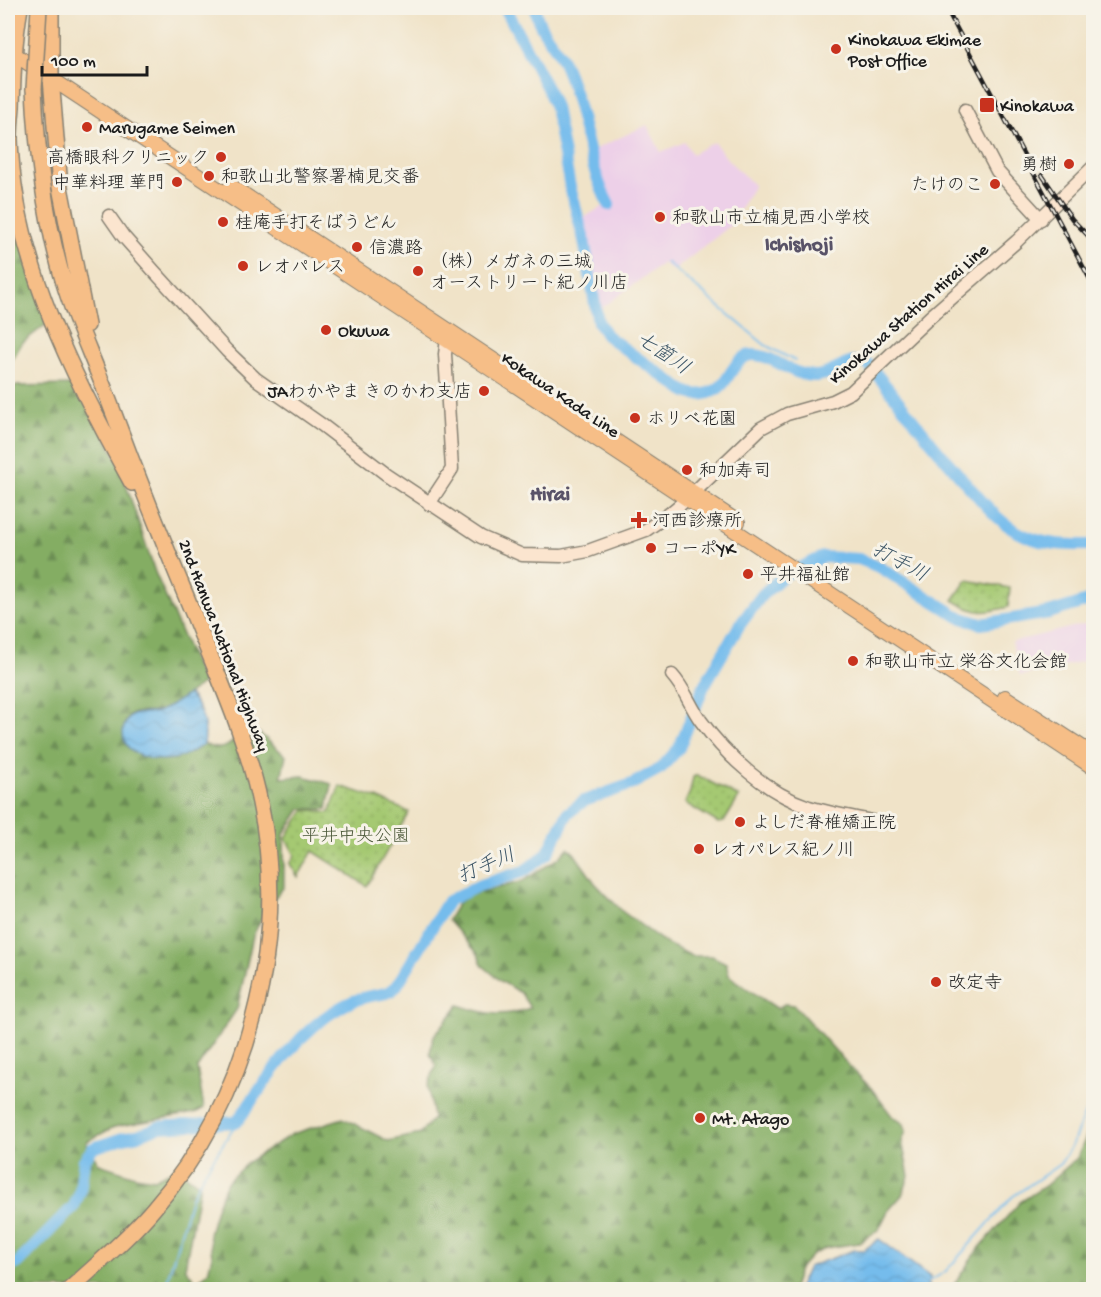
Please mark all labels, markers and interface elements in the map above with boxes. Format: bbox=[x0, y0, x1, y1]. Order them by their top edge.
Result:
place label: Kinokawa Ekimae Post Office bbox=[847, 31, 982, 73]
scale bar bbox=[42, 39, 147, 77]
marker: Kinokawa Ekimae Post Office bbox=[829, 42, 843, 56]
text: 100 m bbox=[50, 52, 96, 73]
marker: Kinokawa bbox=[978, 96, 996, 114]
place label: Kinokawa bbox=[1000, 97, 1075, 118]
place label: Marugame Seimen bbox=[99, 119, 235, 140]
marker: Marugame Seimen bbox=[80, 120, 94, 134]
place label: 高橋眼科クリニック bbox=[47, 148, 209, 170]
marker: 高橋眼科クリニック bbox=[214, 150, 228, 164]
place label: 勇樹 bbox=[1021, 156, 1057, 177]
marker: 勇樹 bbox=[1062, 157, 1076, 171]
place label: 和歌山北警察署楠見交番 bbox=[221, 167, 419, 189]
marker: 和歌山北警察署楠見交番 bbox=[202, 169, 216, 183]
place label: 中華料理 華門 bbox=[53, 173, 165, 195]
marker: 中華料理 華門 bbox=[170, 175, 184, 189]
place label: たけのこ bbox=[911, 176, 983, 197]
marker: たけのこ bbox=[988, 177, 1002, 191]
place label: 和歌山市立楠見西小学校 bbox=[672, 208, 870, 230]
marker: 和歌山市立楠見西小学校 bbox=[653, 210, 667, 224]
place label: 桂庵手打そばうどん bbox=[235, 213, 397, 235]
marker: 桂庵手打そばうどん bbox=[216, 215, 230, 229]
district label: Ichishoji bbox=[765, 234, 833, 259]
place label: 信濃路 bbox=[369, 238, 423, 260]
marker: 信濃路 bbox=[350, 240, 364, 254]
street label: Kinokawa Station Hirai Line bbox=[826, 240, 994, 390]
place label: （株）メガネの三城 オーストリート紀ノ川店 bbox=[430, 251, 628, 295]
place label: レオパレス bbox=[255, 258, 345, 279]
marker: レオパレス bbox=[236, 259, 250, 273]
marker: （株）メガネの三城 オーストリート紀ノ川店 bbox=[411, 264, 425, 278]
place label: Okuwa bbox=[338, 322, 390, 343]
marker: Okuwa bbox=[319, 323, 333, 337]
water label: 七箇川 bbox=[631, 327, 694, 381]
street label: Kokawa Kada Line bbox=[496, 349, 623, 444]
place label: JAわかやま きのかわ支店 bbox=[268, 382, 472, 404]
marker: JAわかやま きのかわ支店 bbox=[477, 384, 491, 398]
place label: ホリベ花園 bbox=[647, 409, 737, 431]
marker: ホリベ花園 bbox=[628, 411, 642, 425]
place label: 和加寿司 bbox=[699, 461, 771, 483]
marker: 和加寿司 bbox=[680, 463, 694, 477]
district label: Hirai bbox=[530, 484, 570, 509]
marker: 河西診療所 bbox=[630, 511, 648, 529]
place label: 河西診療所 bbox=[652, 511, 742, 533]
street label: 2nd Hanwa National Highway bbox=[173, 537, 273, 755]
water label: 打手川 bbox=[867, 539, 932, 588]
place label: コーポYK bbox=[663, 540, 737, 561]
marker: コーポYK bbox=[644, 541, 658, 555]
place label: 平井福祉館 bbox=[760, 565, 850, 587]
marker: 平井福祉館 bbox=[741, 567, 755, 581]
place label: 和歌山市立 栄谷文化会館 bbox=[865, 652, 1067, 674]
marker: 和歌山市立 栄谷文化会館 bbox=[846, 654, 860, 668]
place label: よしだ脊椎矯正院 bbox=[752, 813, 896, 835]
marker: よしだ脊椎矯正院 bbox=[733, 815, 747, 829]
park label: 平井中央公園 bbox=[302, 826, 410, 848]
place label: レオパレス紀ノ川 bbox=[711, 840, 855, 862]
marker: レオパレス紀ノ川 bbox=[692, 842, 706, 856]
water label: 打手川 bbox=[455, 844, 519, 890]
place label: 改定寺 bbox=[948, 973, 1002, 995]
marker: 改定寺 bbox=[929, 975, 943, 989]
place label: Mt. Atago bbox=[712, 1110, 789, 1131]
marker: Mt. Atago bbox=[693, 1111, 707, 1125]

